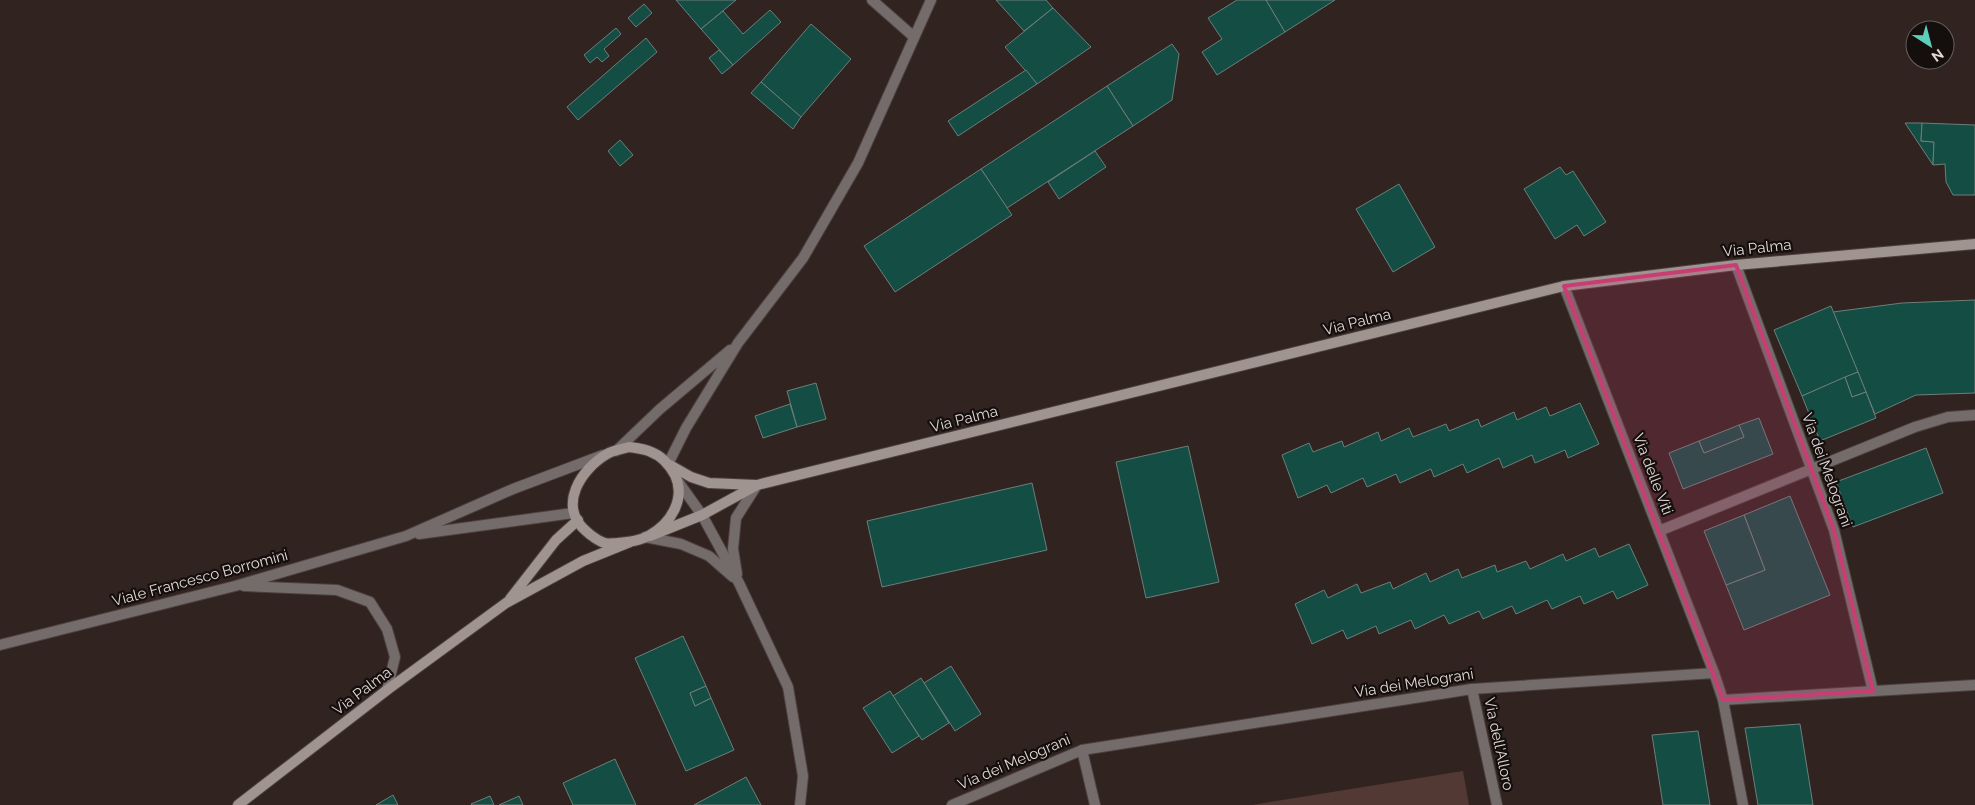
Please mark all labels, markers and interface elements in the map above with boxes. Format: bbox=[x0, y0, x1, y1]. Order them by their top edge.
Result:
north arrow bbox=[1905, 20, 1955, 70]
text: N bbox=[1929, 46, 1947, 65]
street label: Via Palma bbox=[1722, 235, 1792, 261]
street label: Via Palma bbox=[1321, 305, 1393, 339]
street label: Via Palma bbox=[928, 402, 1000, 436]
street label: Via dei Melograni bbox=[1798, 410, 1856, 530]
street label: Via delle Viti bbox=[1629, 431, 1677, 517]
street label: Viale Francesco Borromini bbox=[110, 546, 290, 610]
street label: Via Palma bbox=[329, 663, 395, 719]
street label: Via dei Melograni bbox=[1353, 665, 1475, 701]
street label: Via dell'Alloro bbox=[1480, 696, 1518, 792]
street label: Via dei Melograni bbox=[955, 730, 1073, 794]

